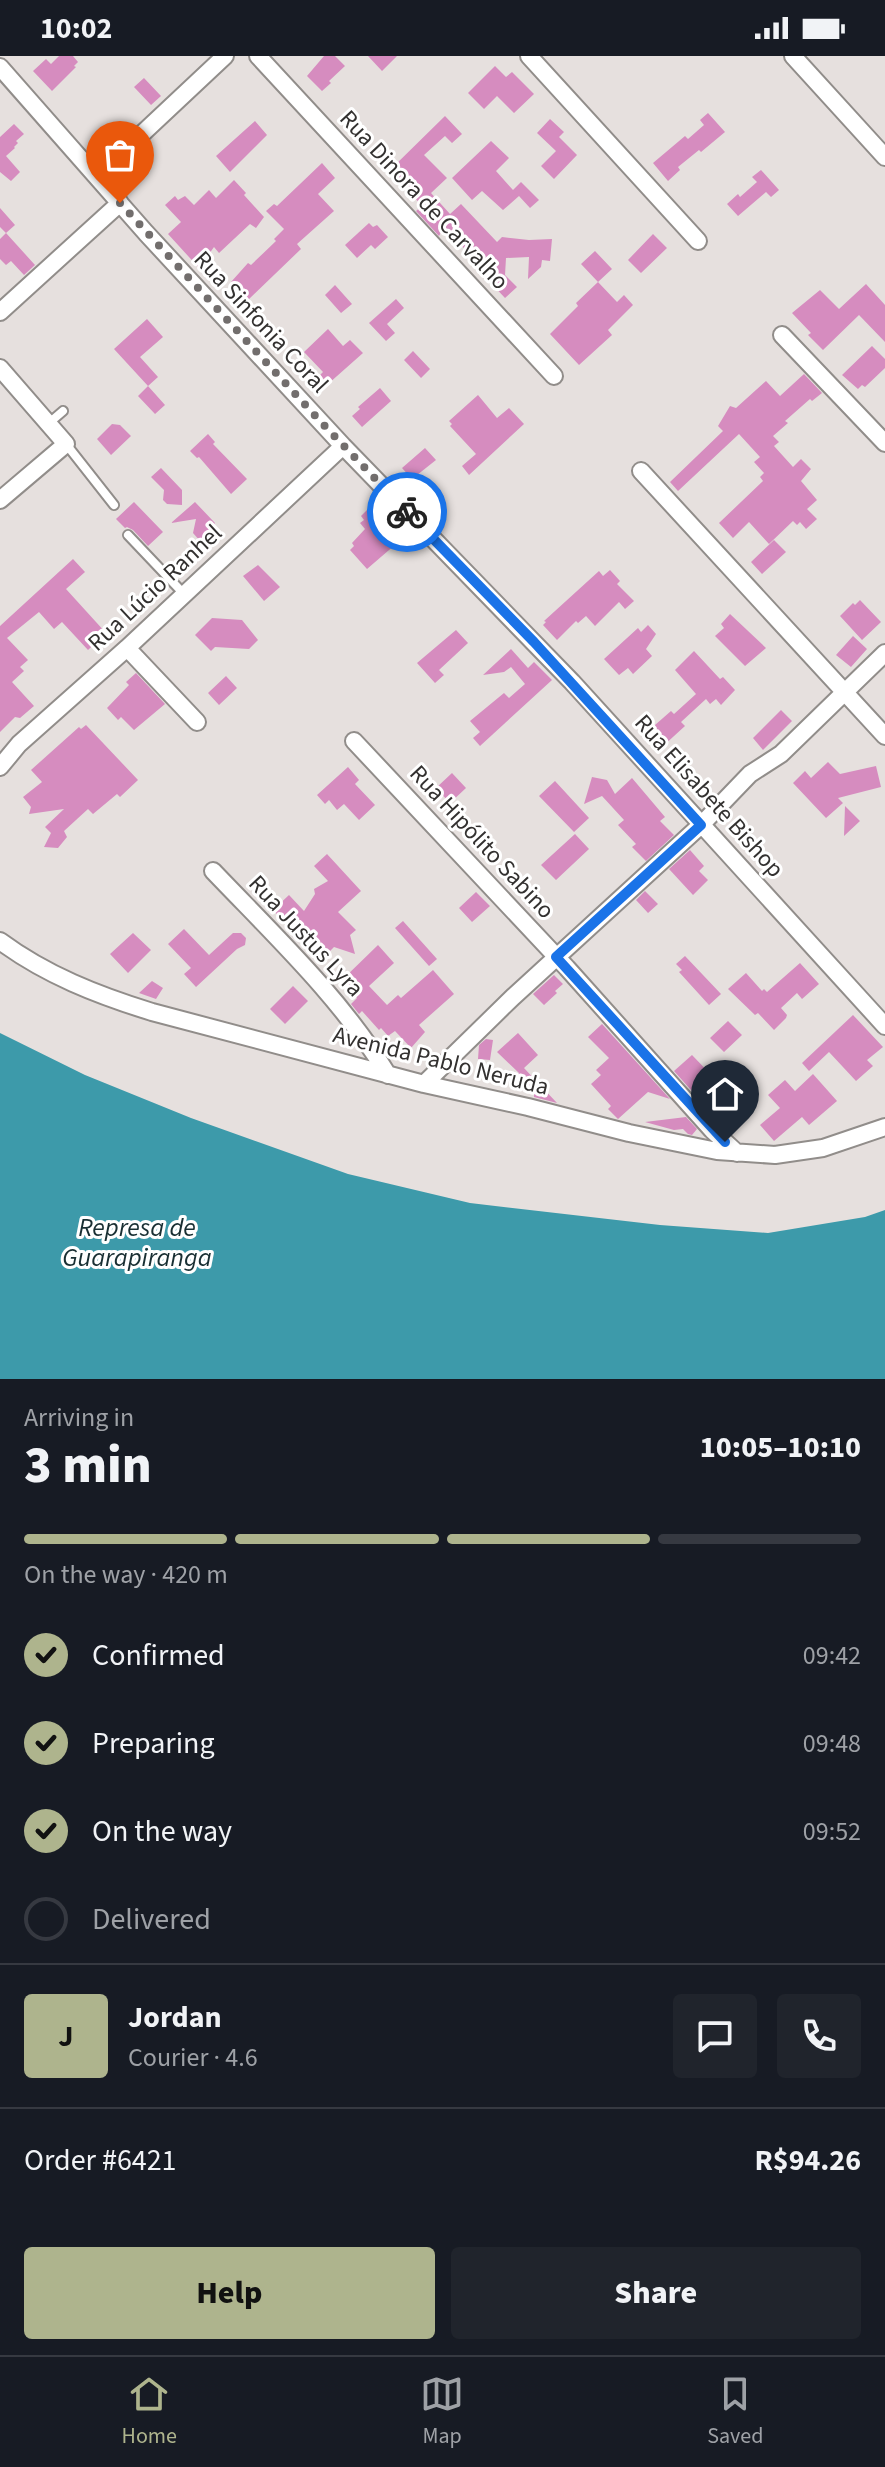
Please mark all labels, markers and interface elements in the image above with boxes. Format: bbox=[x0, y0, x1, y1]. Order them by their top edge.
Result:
text: 10:02 bbox=[40, 7, 112, 50]
street label: Rua Dinora de Carvalho bbox=[331, 102, 517, 298]
pin bbox=[86, 121, 154, 203]
icon: bag bbox=[98, 133, 142, 177]
street label: Rua Sinfonia Coral bbox=[186, 243, 336, 401]
courier bbox=[367, 472, 447, 552]
icon: bike bbox=[385, 490, 429, 534]
street label: Rua Lúcio Ranhel bbox=[80, 516, 230, 660]
street label: Rua Elisabete Bishop bbox=[626, 707, 792, 885]
street label: Rua Hipólito Sabino bbox=[401, 757, 563, 927]
street label: Rua Justus Lyra bbox=[240, 867, 372, 1005]
street label: Avenida Pablo Neruda bbox=[329, 1017, 553, 1105]
pin bbox=[691, 1060, 759, 1142]
icon: home bbox=[703, 1072, 747, 1116]
water label: Represa de Guarapiranga bbox=[62, 1209, 212, 1276]
text: Arriving in bbox=[24, 1399, 134, 1436]
text: 10:05–10:10 bbox=[700, 1426, 861, 1469]
text: 3 min bbox=[24, 1429, 152, 1503]
text: On the way · 420 m bbox=[24, 1556, 228, 1593]
icon: check bbox=[24, 1633, 68, 1677]
text: Confirmed bbox=[92, 1634, 225, 1677]
text: 09:42 bbox=[803, 1637, 861, 1674]
icon: check bbox=[24, 1721, 68, 1765]
text: Preparing bbox=[92, 1722, 215, 1765]
text: 09:48 bbox=[803, 1725, 861, 1762]
icon: check bbox=[24, 1809, 68, 1853]
text: On the way bbox=[92, 1810, 232, 1853]
text: 09:52 bbox=[803, 1813, 861, 1850]
text: Delivered bbox=[92, 1898, 211, 1941]
button: chat bbox=[673, 1994, 757, 2078]
button: phone bbox=[777, 1994, 861, 2078]
text: Jordan bbox=[128, 1996, 222, 2039]
text: J bbox=[58, 2015, 74, 2058]
text: Courier · 4.6 bbox=[128, 2039, 258, 2076]
text: Order #6421 bbox=[24, 2139, 177, 2182]
text: R$94.26 bbox=[754, 2139, 861, 2182]
button: Help bbox=[24, 2247, 435, 2339]
button: Share bbox=[451, 2247, 861, 2339]
tab: Home bbox=[122, 2372, 177, 2452]
tab: Map bbox=[420, 2372, 464, 2452]
tab: Saved bbox=[707, 2372, 763, 2452]

